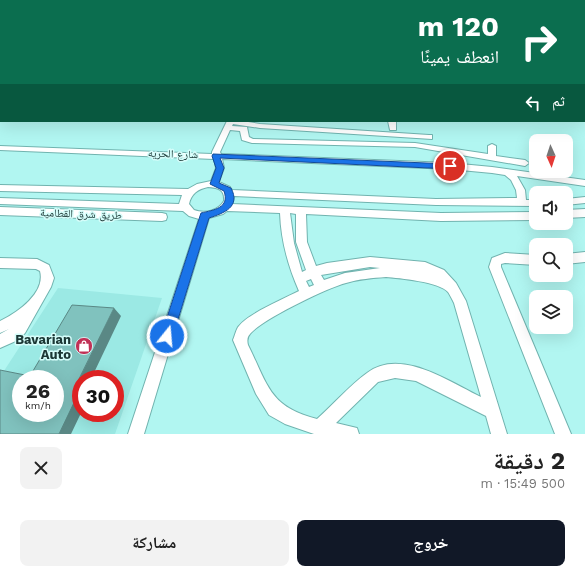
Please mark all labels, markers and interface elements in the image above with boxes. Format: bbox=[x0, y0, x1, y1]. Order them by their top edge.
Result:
text: 120 m bbox=[418, 10, 499, 43]
icon: right bbox=[513, 16, 565, 68]
text: انعطف يمينًا bbox=[420, 46, 499, 67]
icon: left bbox=[522, 92, 544, 114]
text: ثم bbox=[552, 92, 565, 110]
north arrow bbox=[529, 134, 573, 178]
map controls bbox=[529, 134, 573, 334]
street label: شارع الحريه bbox=[148, 147, 198, 161]
pin bbox=[433, 149, 467, 183]
icon: arrive bbox=[439, 155, 461, 177]
button: sound bbox=[529, 186, 573, 230]
street label: طريق شرق القطامية bbox=[40, 206, 122, 222]
button: search bbox=[529, 238, 573, 282]
button: layers bbox=[529, 290, 573, 334]
position arrow bbox=[146, 315, 188, 357]
place label: Bavarian Auto bbox=[15, 332, 71, 362]
shop icon: Bavarian Auto bbox=[74, 336, 94, 356]
speed limit sign: 30 bbox=[72, 370, 124, 422]
text: 26 bbox=[26, 379, 50, 403]
text: km/h bbox=[25, 400, 51, 411]
button: close bbox=[20, 447, 62, 489]
text: 2 دقيقة bbox=[493, 447, 565, 475]
text: 500 m · 15:49 bbox=[480, 476, 565, 491]
button: مشاركة bbox=[20, 520, 289, 566]
button: خروج bbox=[297, 520, 565, 566]

